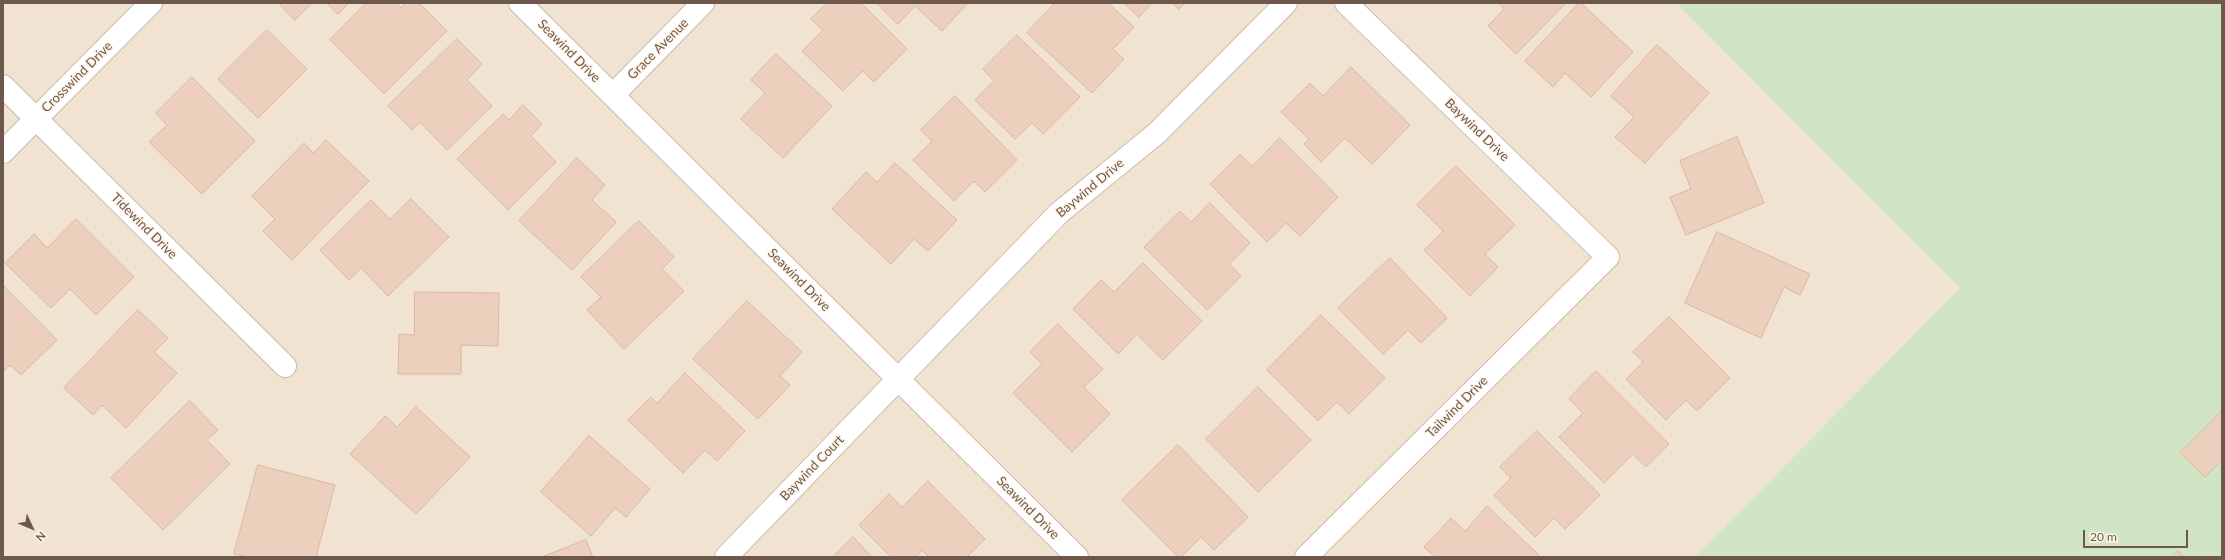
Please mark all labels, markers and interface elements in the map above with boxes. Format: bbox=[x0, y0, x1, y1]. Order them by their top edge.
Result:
street label: Grace Avenue bbox=[624, 15, 692, 83]
street label: Seawind Drive bbox=[534, 16, 604, 86]
street label: Crosswind Drive bbox=[38, 38, 116, 116]
street label: Baywind Drive bbox=[1442, 95, 1512, 165]
street label: Baywind Drive bbox=[1053, 155, 1127, 221]
street label: Tidewind Drive bbox=[108, 190, 180, 262]
street label: Seawind Drive bbox=[764, 245, 834, 315]
street label: Tailwind Drive bbox=[1423, 373, 1491, 441]
street label: Baywind Court bbox=[777, 432, 847, 504]
street label: Seawind Drive bbox=[993, 473, 1063, 543]
north arrow bbox=[12, 508, 52, 548]
scale bar bbox=[2085, 522, 2190, 548]
text: N bbox=[33, 529, 49, 544]
text: 20 m bbox=[2090, 529, 2117, 544]

